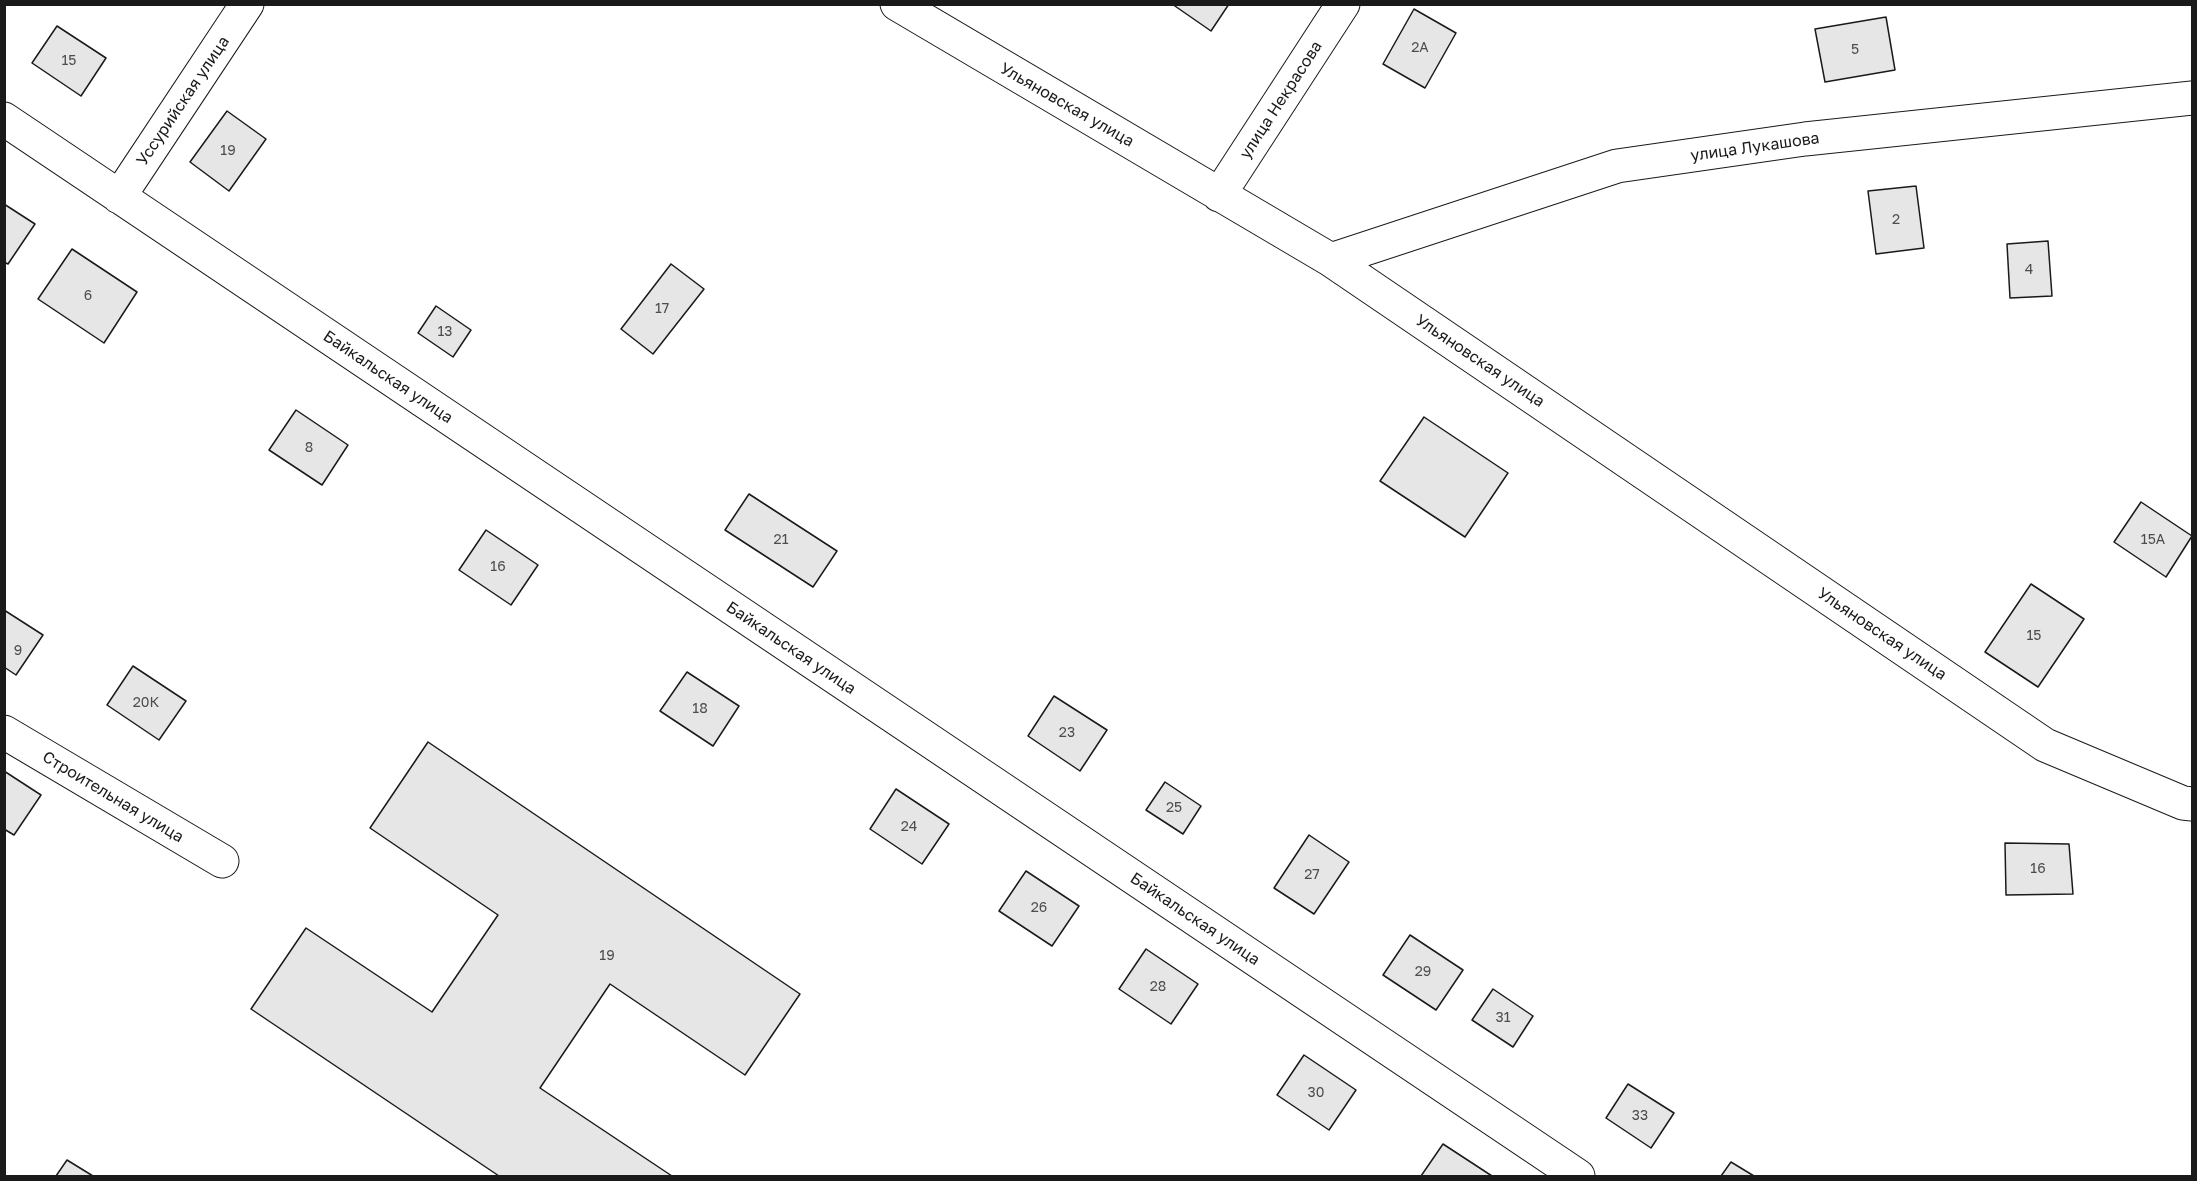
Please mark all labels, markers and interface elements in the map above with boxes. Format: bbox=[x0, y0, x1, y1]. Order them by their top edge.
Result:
street label: Уссурийская улица bbox=[133, 33, 233, 169]
street label: улица Некрасова bbox=[1236, 37, 1326, 163]
house number: 2А bbox=[1411, 40, 1429, 56]
house number: 5 bbox=[1851, 42, 1859, 58]
house number: 15 bbox=[62, 53, 76, 69]
street label: Ульяновская улица bbox=[997, 59, 1137, 151]
street label: улица Лукашова bbox=[1689, 128, 1821, 166]
house number: 19 bbox=[220, 143, 236, 159]
house number: 2 bbox=[1892, 212, 1900, 228]
house number: 4 bbox=[2025, 262, 2033, 278]
house number: 6 bbox=[84, 288, 92, 304]
house number: 17 bbox=[655, 301, 669, 317]
street label: Ульяновская улица bbox=[1412, 311, 1548, 411]
house number: 13 bbox=[438, 324, 452, 340]
street label: Байкальская улица bbox=[320, 326, 456, 428]
house number: 8 bbox=[305, 440, 313, 456]
house number: 21 bbox=[774, 532, 788, 548]
house number: 15А bbox=[2141, 532, 2165, 548]
house number: 16 bbox=[490, 559, 506, 575]
street label: Ульяновская улица bbox=[1814, 584, 1950, 684]
street label: Байкальская улица bbox=[723, 597, 859, 699]
house number: 15 bbox=[2027, 628, 2041, 644]
house number: 9 bbox=[14, 643, 22, 659]
house number: 20К bbox=[133, 695, 159, 711]
house number: 18 bbox=[692, 701, 708, 717]
house number: 23 bbox=[1059, 725, 1075, 741]
street label: Строительная улица bbox=[39, 747, 187, 847]
house number: 25 bbox=[1166, 800, 1182, 816]
house number: 24 bbox=[901, 819, 917, 835]
house number: 16 bbox=[2030, 861, 2046, 877]
house number: 27 bbox=[1304, 867, 1320, 883]
street label: Байкальская улица bbox=[1127, 868, 1263, 970]
house number: 26 bbox=[1031, 900, 1047, 916]
house number: 19 bbox=[599, 948, 615, 964]
house number: 29 bbox=[1415, 964, 1431, 980]
house number: 28 bbox=[1150, 979, 1166, 995]
house number: 31 bbox=[1496, 1010, 1510, 1026]
house number: 30 bbox=[1308, 1085, 1324, 1101]
house number: 33 bbox=[1632, 1108, 1648, 1124]

